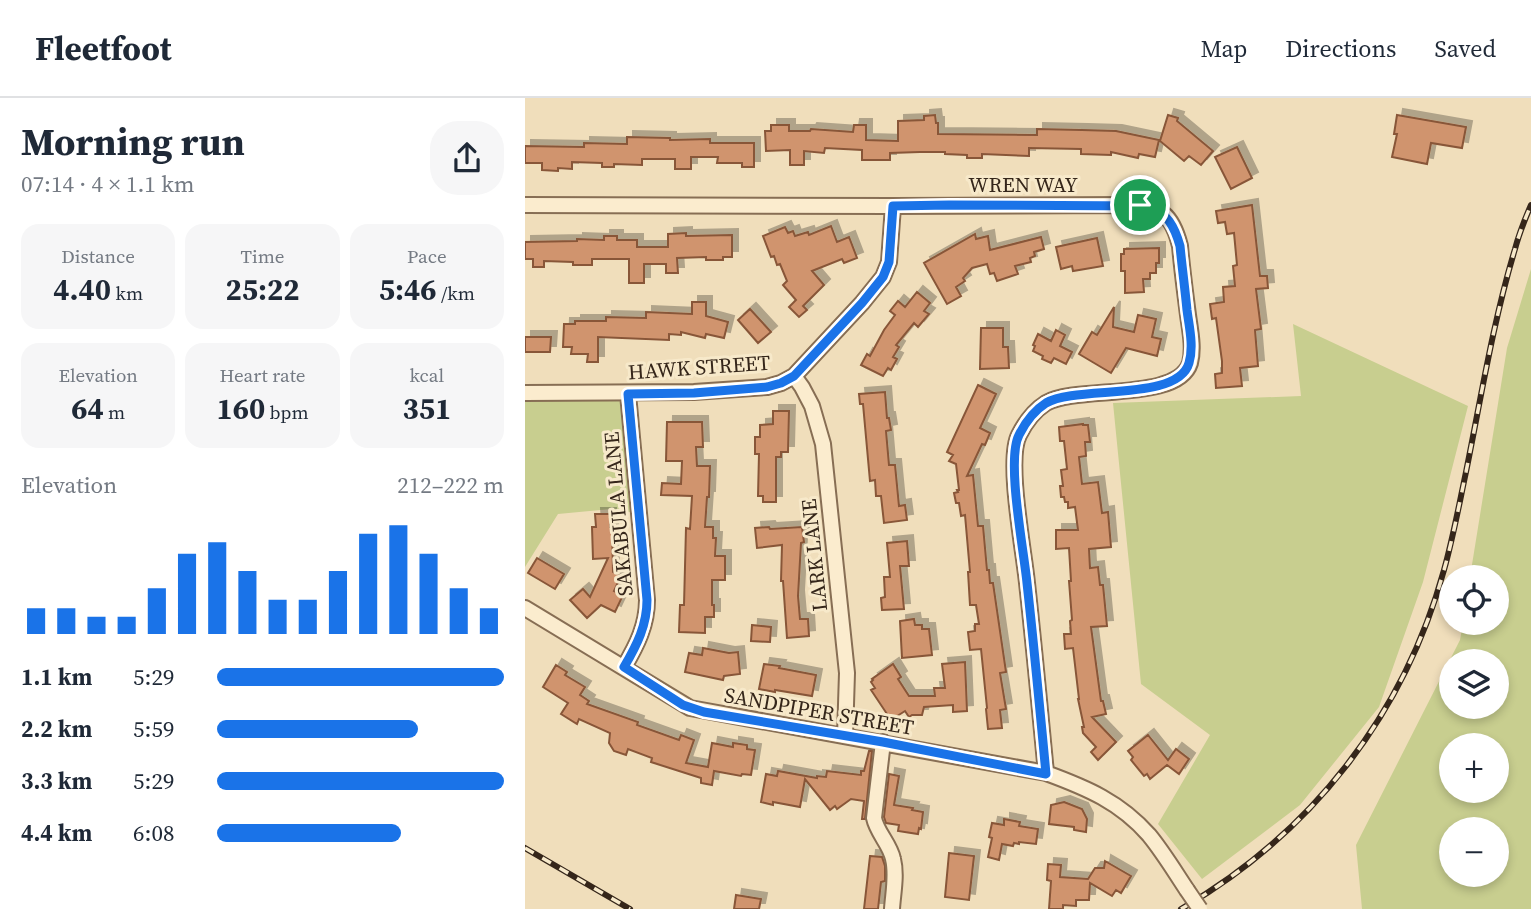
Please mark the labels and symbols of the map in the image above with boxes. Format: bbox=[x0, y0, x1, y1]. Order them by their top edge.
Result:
street label: WREN WAY bbox=[968, 170, 1078, 199]
pin bbox=[1110, 175, 1170, 235]
street label: HAWK STREET bbox=[627, 348, 771, 386]
street label: SAKABULA LANE bbox=[596, 431, 640, 597]
street label: LARK LANE bbox=[794, 497, 834, 613]
street label: SANDPIPER STREET bbox=[722, 680, 916, 742]

